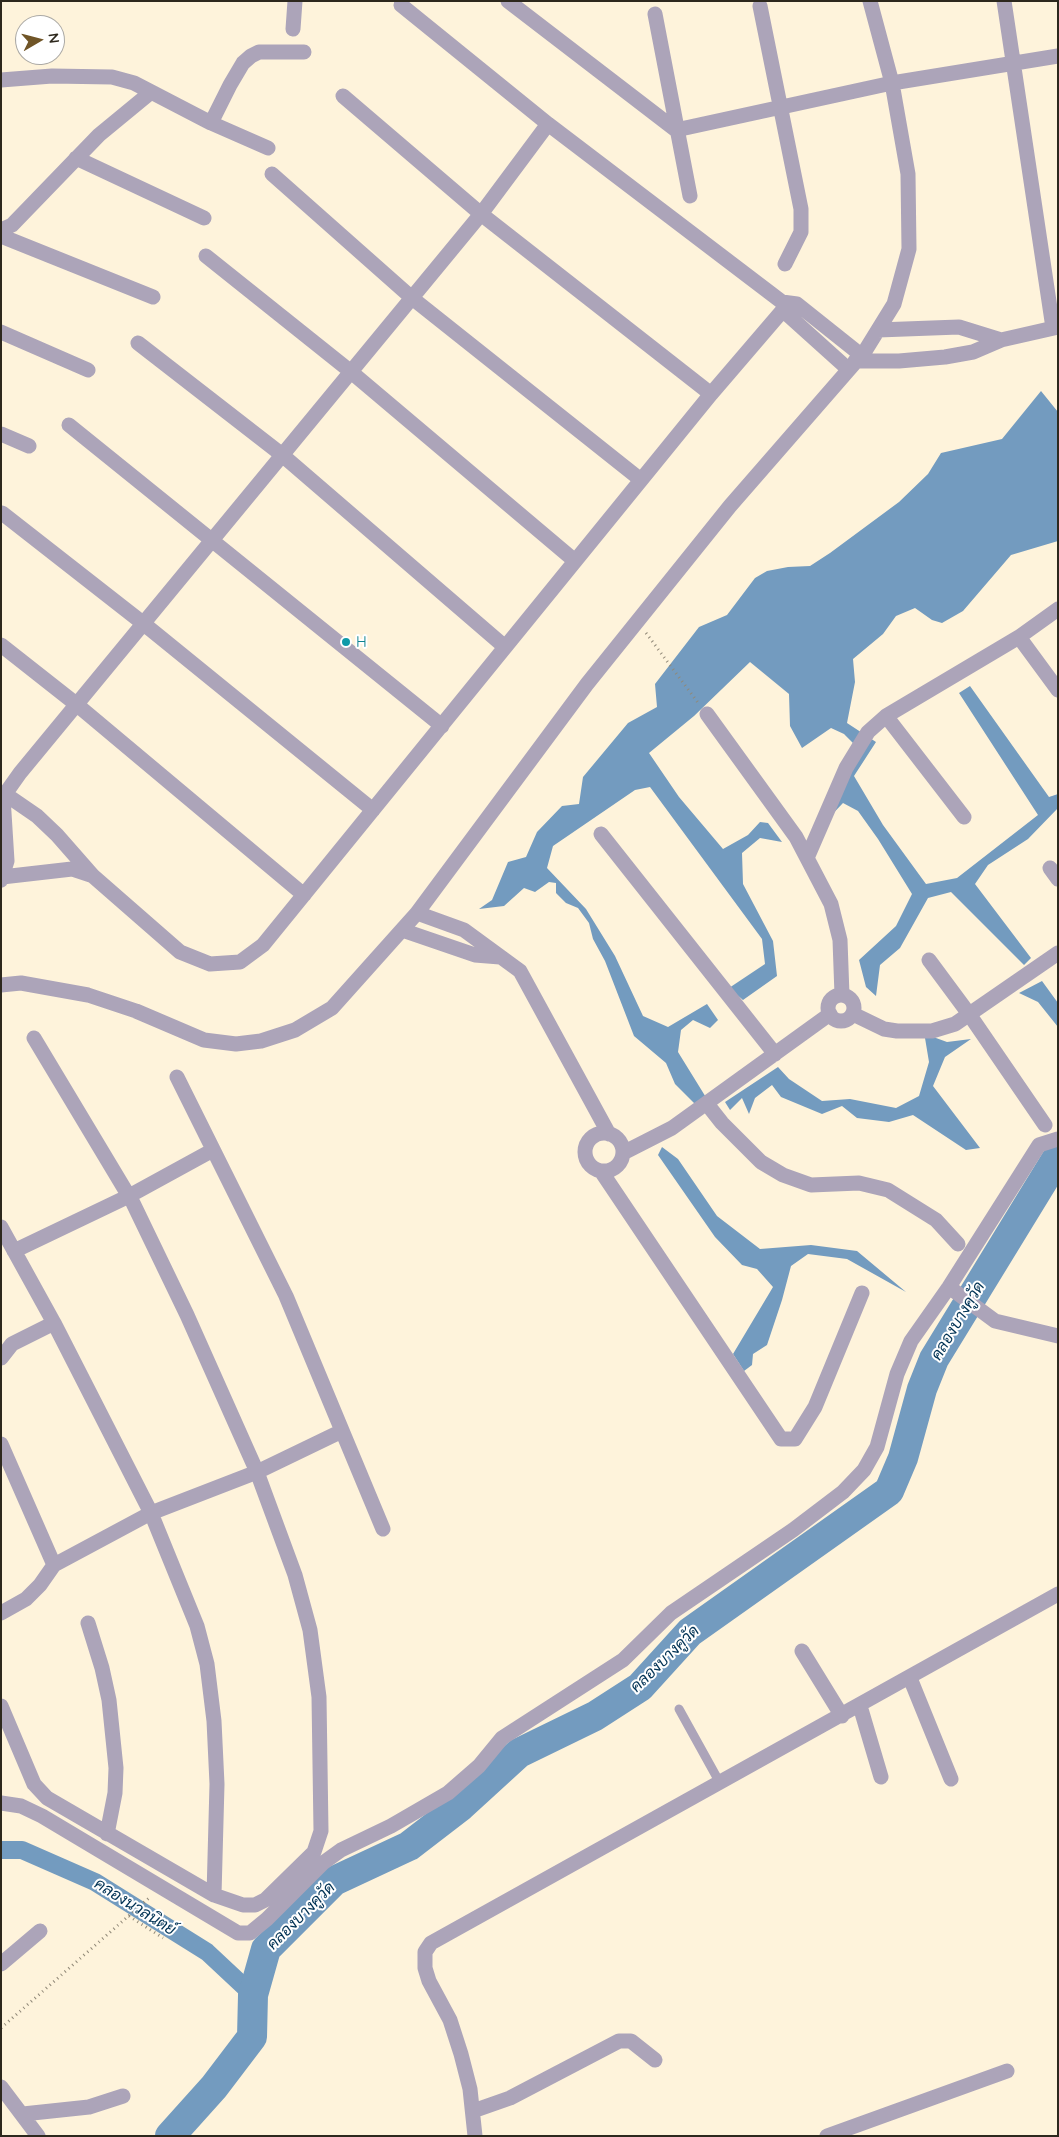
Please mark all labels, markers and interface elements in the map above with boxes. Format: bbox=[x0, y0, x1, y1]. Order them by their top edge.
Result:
north arrow bbox=[15, 15, 65, 65]
text: N bbox=[44, 32, 63, 44]
place label: H bbox=[356, 633, 367, 651]
marker: H bbox=[340, 636, 352, 648]
water label: คลองบางคูวัด bbox=[927, 1278, 989, 1364]
water label: คลองบางคูวัด bbox=[627, 1621, 703, 1697]
water label: คลองนวลนิตย์ bbox=[91, 1874, 179, 1940]
water label: คลองบางคูวัด bbox=[263, 1878, 339, 1954]

